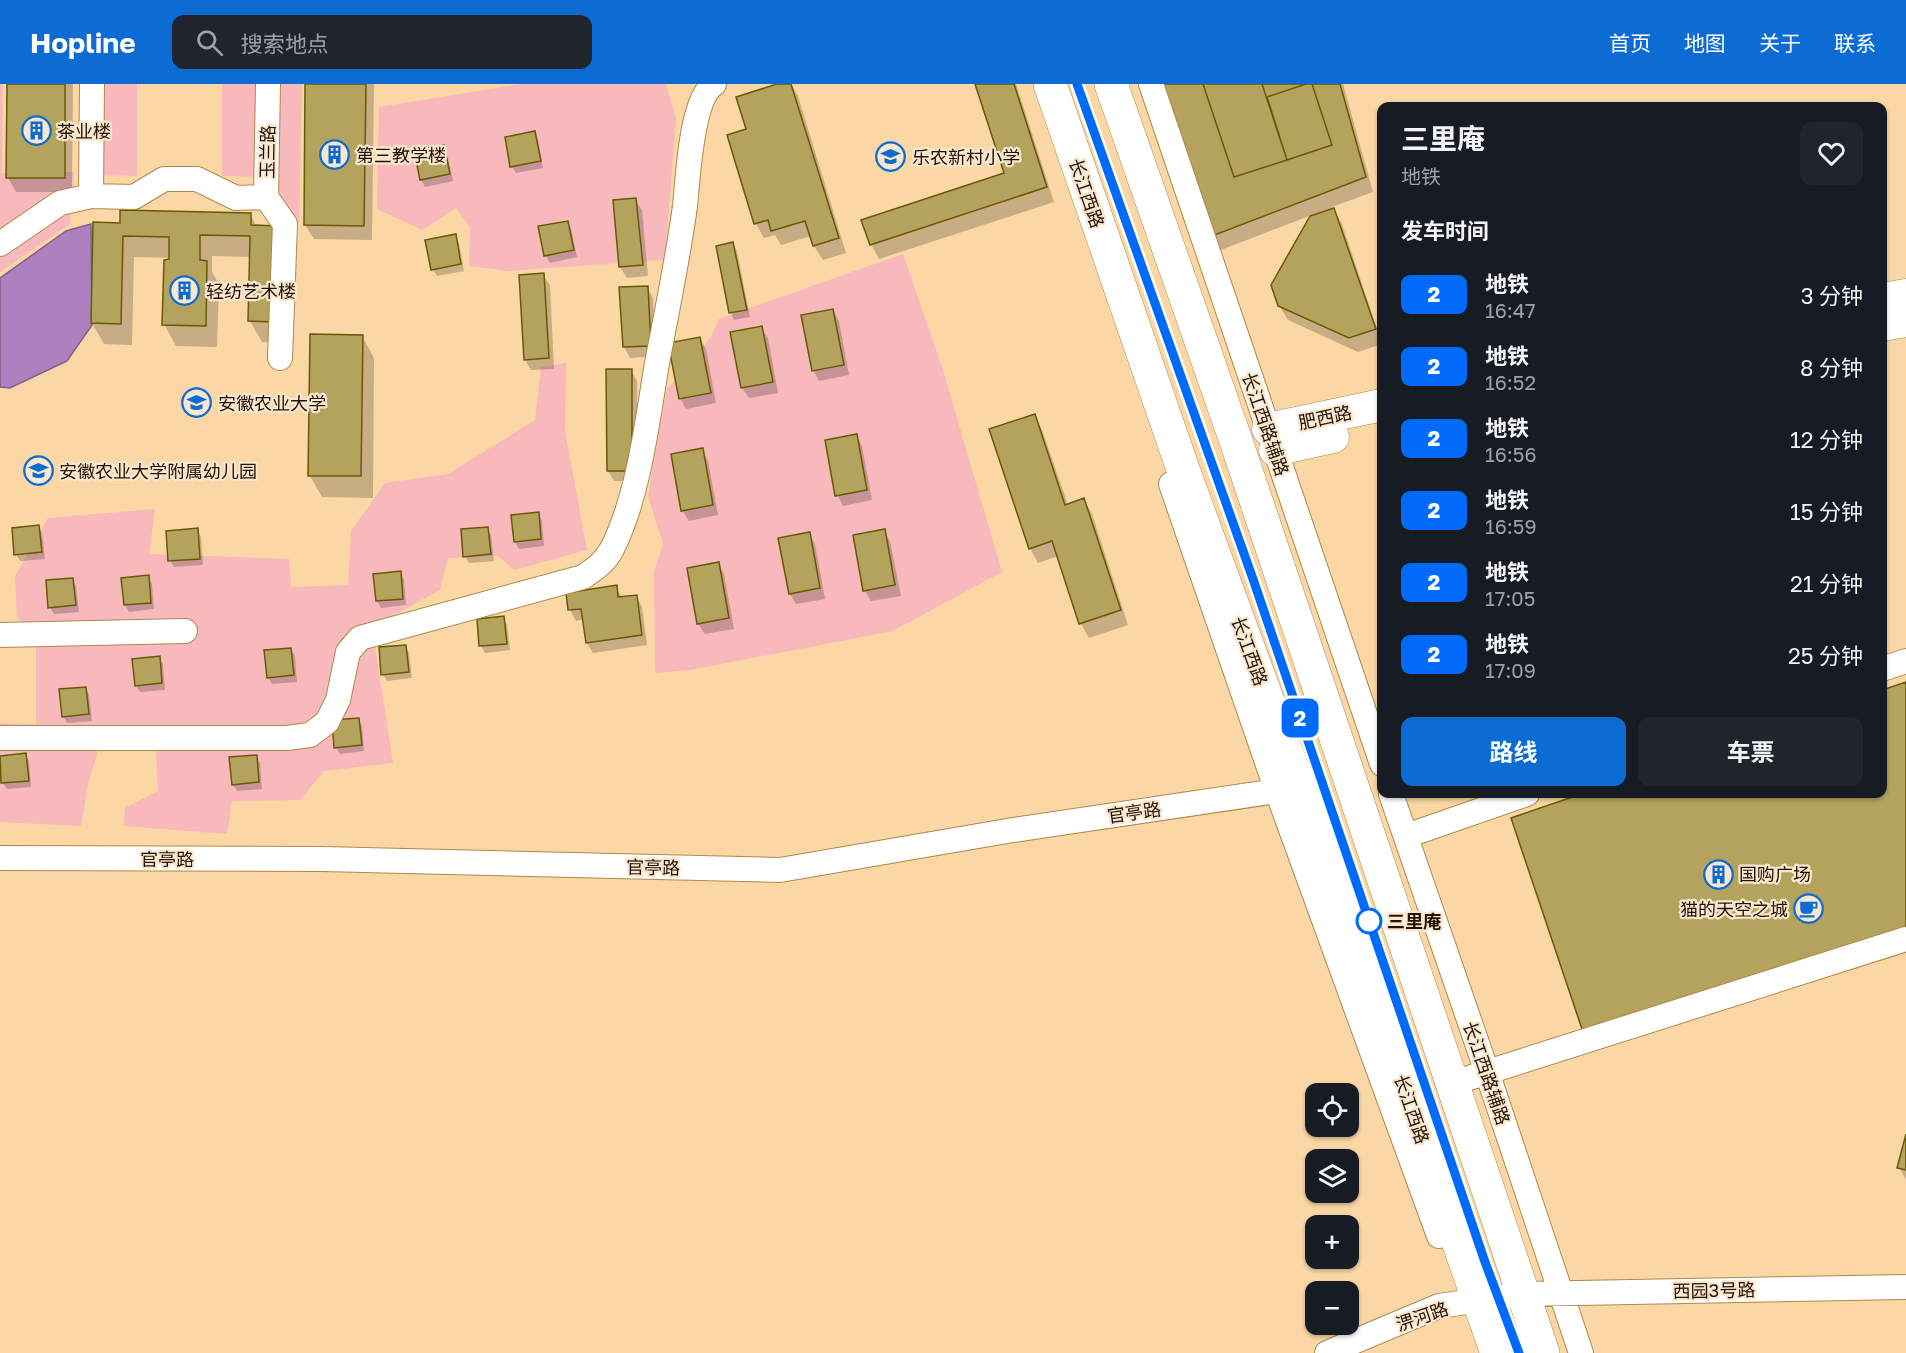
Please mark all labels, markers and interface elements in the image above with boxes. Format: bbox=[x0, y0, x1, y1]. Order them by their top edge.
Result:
search box bbox=[172, 15, 592, 69]
text: Hopline bbox=[30, 26, 136, 59]
icon: search bbox=[193, 26, 226, 59]
text: 搜索地点 bbox=[241, 30, 329, 57]
text: 首页 bbox=[1609, 30, 1651, 56]
text: 地图 bbox=[1684, 30, 1726, 56]
text: 关于 bbox=[1759, 30, 1801, 56]
text: 联系 bbox=[1834, 30, 1876, 56]
building icon: 茶业楼 bbox=[20, 115, 52, 147]
place label: 茶业楼 bbox=[57, 120, 111, 142]
text: 三里庵 bbox=[1401, 122, 1485, 155]
button: heart bbox=[1800, 122, 1863, 185]
street label: 玉兰路 bbox=[256, 125, 278, 179]
building icon: 第三教学楼 bbox=[319, 139, 351, 171]
school or university icon: 乐农新村小学 bbox=[875, 141, 907, 173]
place label: 第三教学楼 bbox=[356, 144, 446, 166]
place label: 乐农新村小学 bbox=[912, 146, 1020, 168]
street label: 长江西路 bbox=[1065, 155, 1109, 231]
text: 地铁 bbox=[1401, 164, 1441, 188]
text: 发车时间 bbox=[1401, 217, 1489, 244]
text: 地铁 bbox=[1485, 270, 1529, 297]
building icon: 轻纺艺术楼 bbox=[169, 275, 201, 307]
place label: 轻纺艺术楼 bbox=[206, 280, 296, 302]
text: 2 bbox=[1428, 281, 1440, 307]
text: 3 分钟 bbox=[1801, 282, 1863, 309]
text: 16:47 bbox=[1485, 298, 1536, 322]
text: 地铁 bbox=[1485, 342, 1529, 369]
text: 2 bbox=[1428, 353, 1440, 379]
text: 8 分钟 bbox=[1800, 354, 1863, 381]
street label: 长江西路辅路 bbox=[1238, 369, 1294, 479]
text: 16:52 bbox=[1485, 370, 1536, 394]
school or university icon: 安徽农业大学 bbox=[181, 387, 213, 419]
place label: 安徽农业大学 bbox=[218, 392, 326, 414]
street label: 肥西路 bbox=[1296, 401, 1354, 433]
text: 地铁 bbox=[1485, 414, 1529, 441]
text: 2 bbox=[1428, 425, 1440, 451]
text: 12 分钟 bbox=[1790, 426, 1863, 453]
text: 16:56 bbox=[1485, 442, 1537, 466]
school or university icon: 安徽农业大学附属幼儿园 bbox=[22, 455, 54, 487]
place label: 安徽农业大学附属幼儿园 bbox=[59, 460, 257, 482]
text: 地铁 bbox=[1485, 486, 1529, 513]
text: 2 bbox=[1428, 497, 1440, 523]
text: 15 分钟 bbox=[1790, 498, 1863, 525]
text: 16:59 bbox=[1485, 514, 1537, 538]
text: 地铁 bbox=[1485, 558, 1529, 585]
text: 2 bbox=[1428, 569, 1440, 595]
text: 21 分钟 bbox=[1790, 570, 1863, 597]
text: 17:05 bbox=[1485, 586, 1535, 610]
street label: 长江西路 bbox=[1227, 613, 1273, 689]
text: 地铁 bbox=[1485, 630, 1529, 657]
text: 2 bbox=[1428, 641, 1440, 667]
text: 25 分钟 bbox=[1788, 642, 1863, 669]
text: 17:09 bbox=[1485, 658, 1536, 682]
line badge: 2 bbox=[1280, 698, 1320, 738]
text: 2 bbox=[1294, 705, 1306, 731]
button: 路线 bbox=[1401, 717, 1626, 786]
button: 车票 bbox=[1638, 717, 1863, 786]
street label: 官亭路 bbox=[1106, 797, 1162, 827]
street label: 官亭路 bbox=[140, 848, 194, 870]
street label: 官亭路 bbox=[626, 856, 680, 878]
building icon: 国购广场 bbox=[1702, 858, 1734, 890]
place label: 国购广场 bbox=[1739, 863, 1811, 885]
cafe icon: 猫的天空之城 bbox=[1793, 893, 1825, 925]
place label: 猫的天空之城 bbox=[1680, 898, 1788, 920]
marker: 三里庵 bbox=[1356, 908, 1382, 934]
place label: 三里庵 bbox=[1387, 910, 1441, 932]
street label: 长江西路辅路 bbox=[1459, 1018, 1515, 1128]
street label: 长江西路 bbox=[1390, 1071, 1434, 1147]
map controls bbox=[1305, 1083, 1359, 1335]
button: locate bbox=[1305, 1083, 1359, 1137]
button: layers bbox=[1305, 1149, 1359, 1203]
button: + bbox=[1305, 1215, 1359, 1269]
street label: 西园3号路 bbox=[1673, 1278, 1755, 1302]
button: − bbox=[1305, 1281, 1359, 1335]
street label: 淠河路 bbox=[1393, 1297, 1451, 1335]

